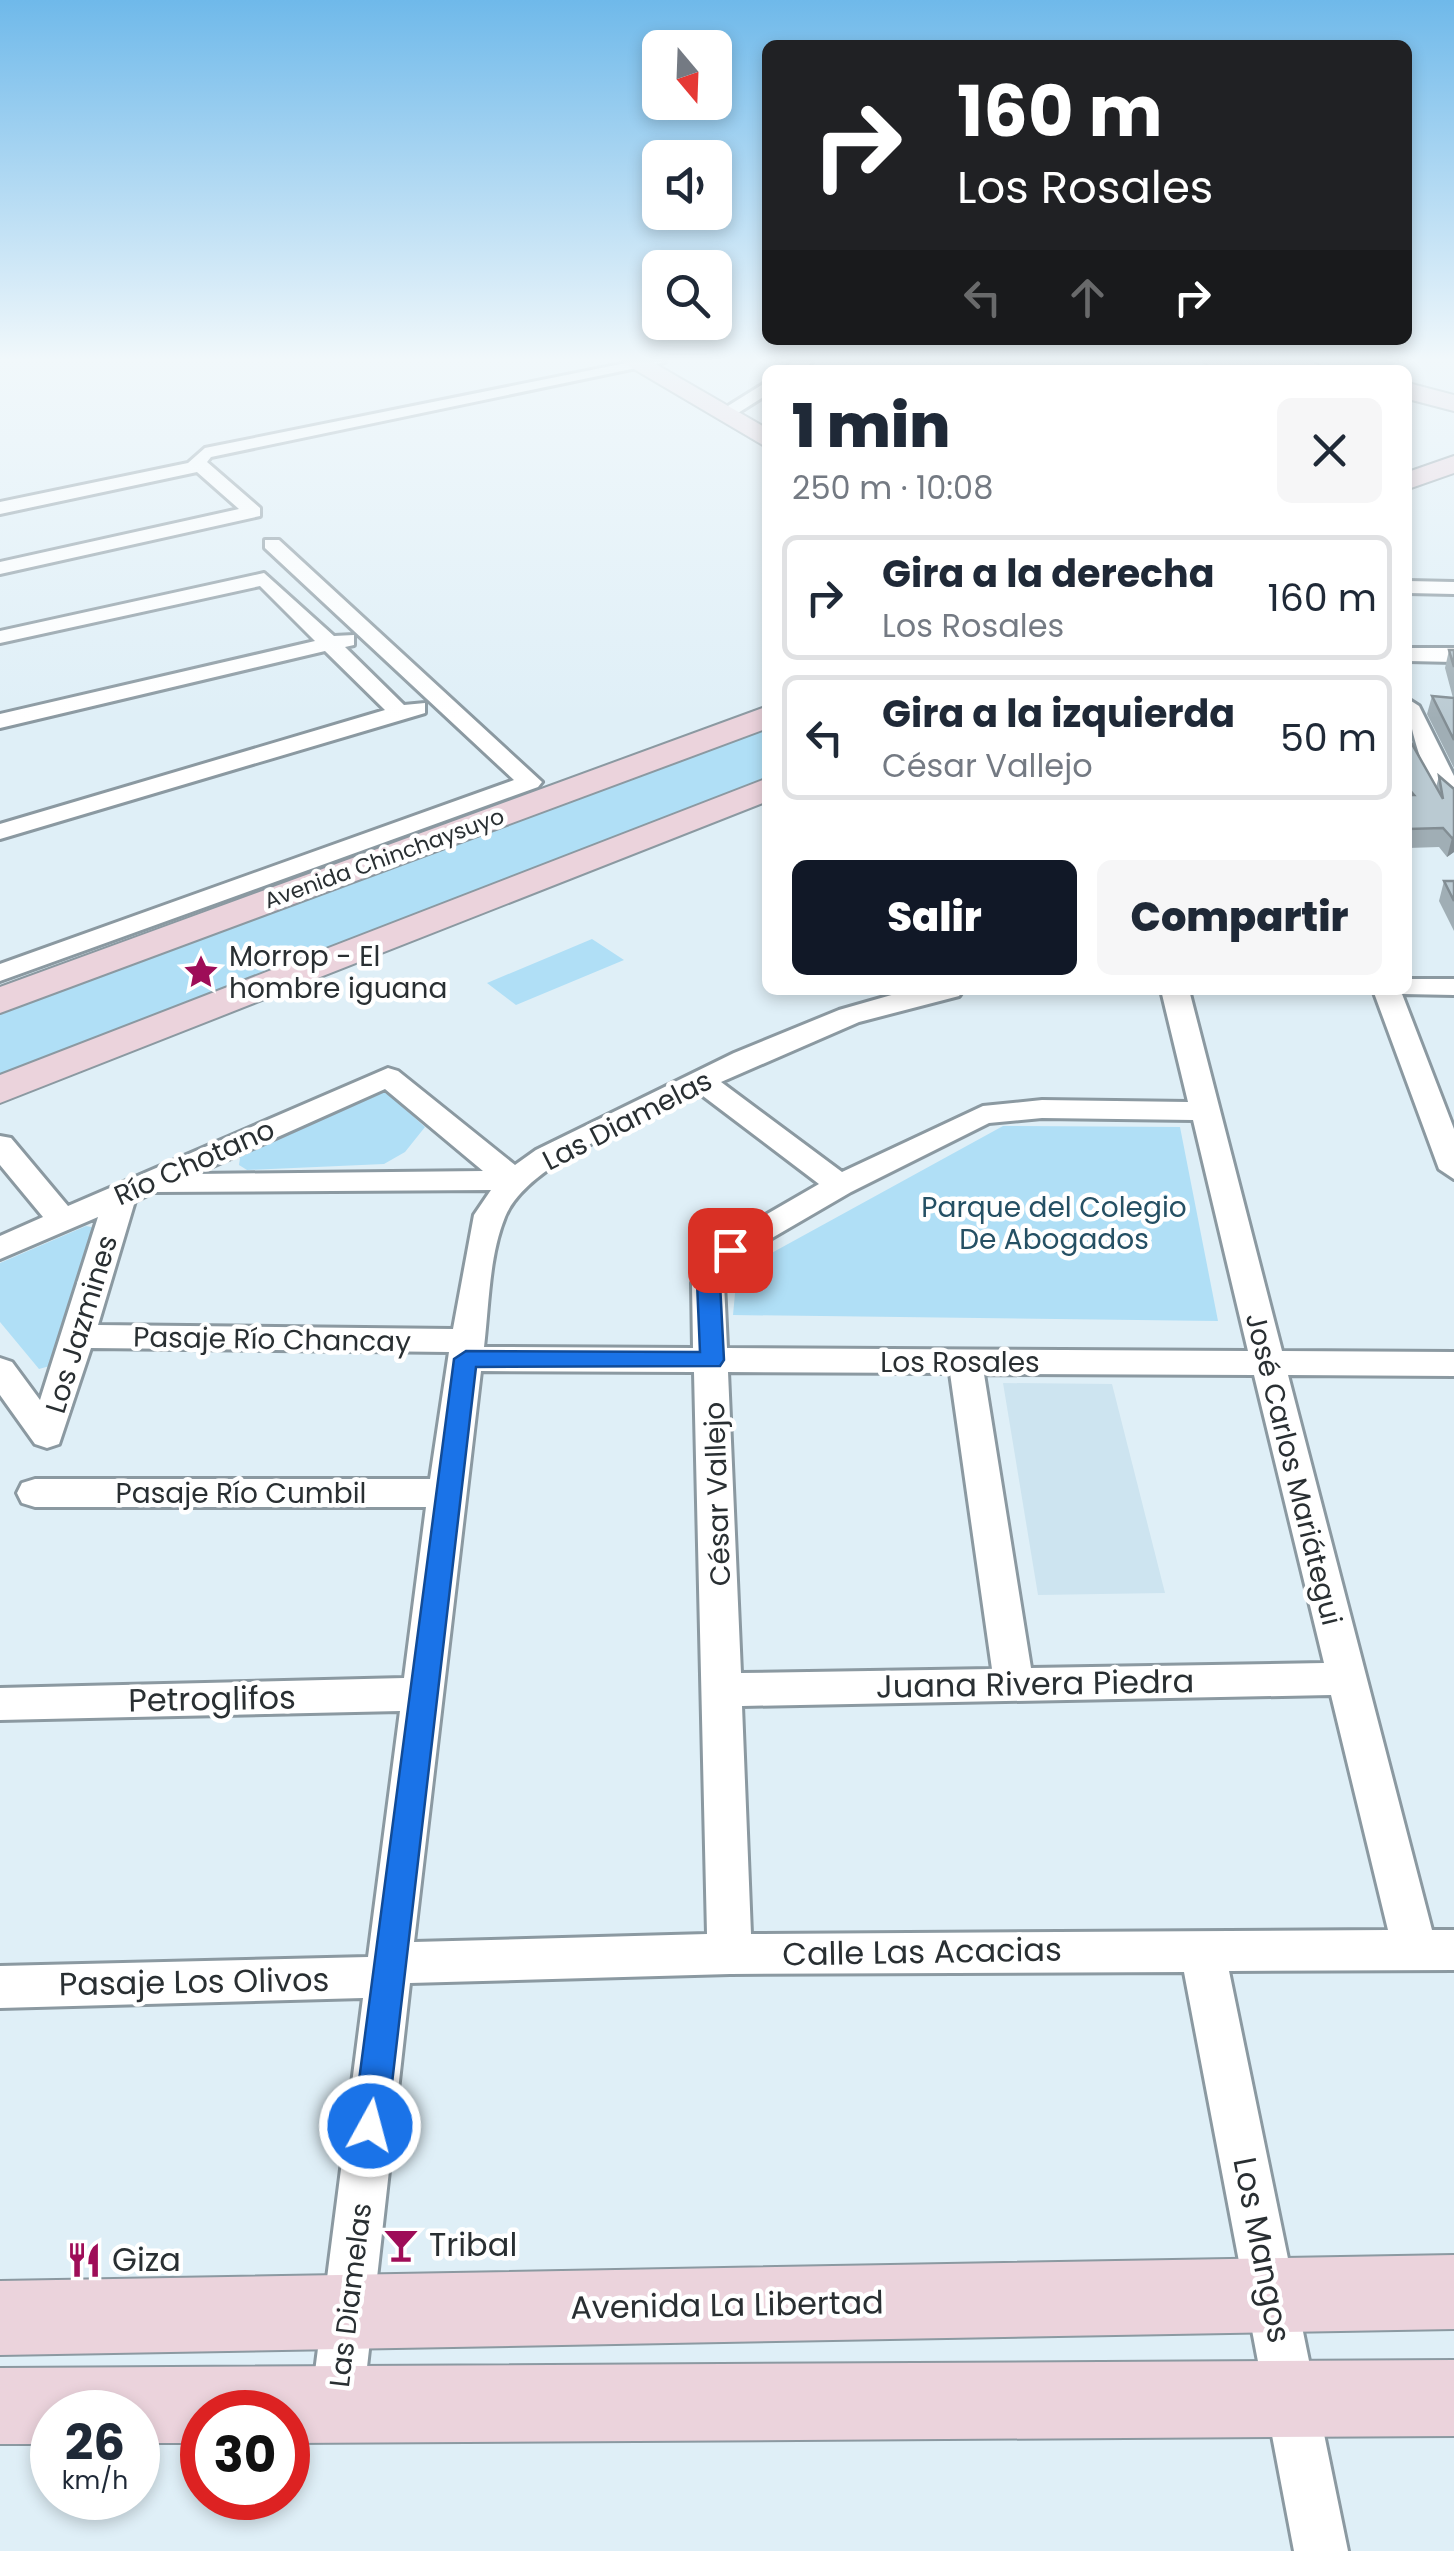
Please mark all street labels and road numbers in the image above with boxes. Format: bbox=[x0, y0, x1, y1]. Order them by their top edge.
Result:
street label: Avenida Chinchaysuyo bbox=[260, 801, 508, 916]
street label: Las Diamelas bbox=[536, 1061, 719, 1180]
street label: Río Chotano bbox=[108, 1110, 281, 1215]
street label: Los Jazmines bbox=[36, 1230, 127, 1418]
street label: José Carlos Mariátegui bbox=[1236, 1309, 1351, 1629]
street label: Pasaje Río Chancay bbox=[133, 1318, 411, 1361]
street label: Los Rosales bbox=[880, 1343, 1040, 1382]
street label: César Vallejo bbox=[695, 1401, 740, 1587]
street label: Pasaje Río Cumbil bbox=[116, 1474, 366, 1513]
street label: Juana Rivera Piedra bbox=[875, 1658, 1195, 1709]
street label: Petroglifos bbox=[128, 1675, 296, 1722]
street label: Calle Las Acacias bbox=[782, 1927, 1062, 1976]
street label: Pasaje Los Olivos bbox=[58, 1957, 330, 2006]
street label: Los Mangos bbox=[1222, 2153, 1303, 2346]
street label: Las Diamelas bbox=[320, 2201, 381, 2389]
street label: Avenida La Libertad bbox=[570, 2279, 884, 2330]

